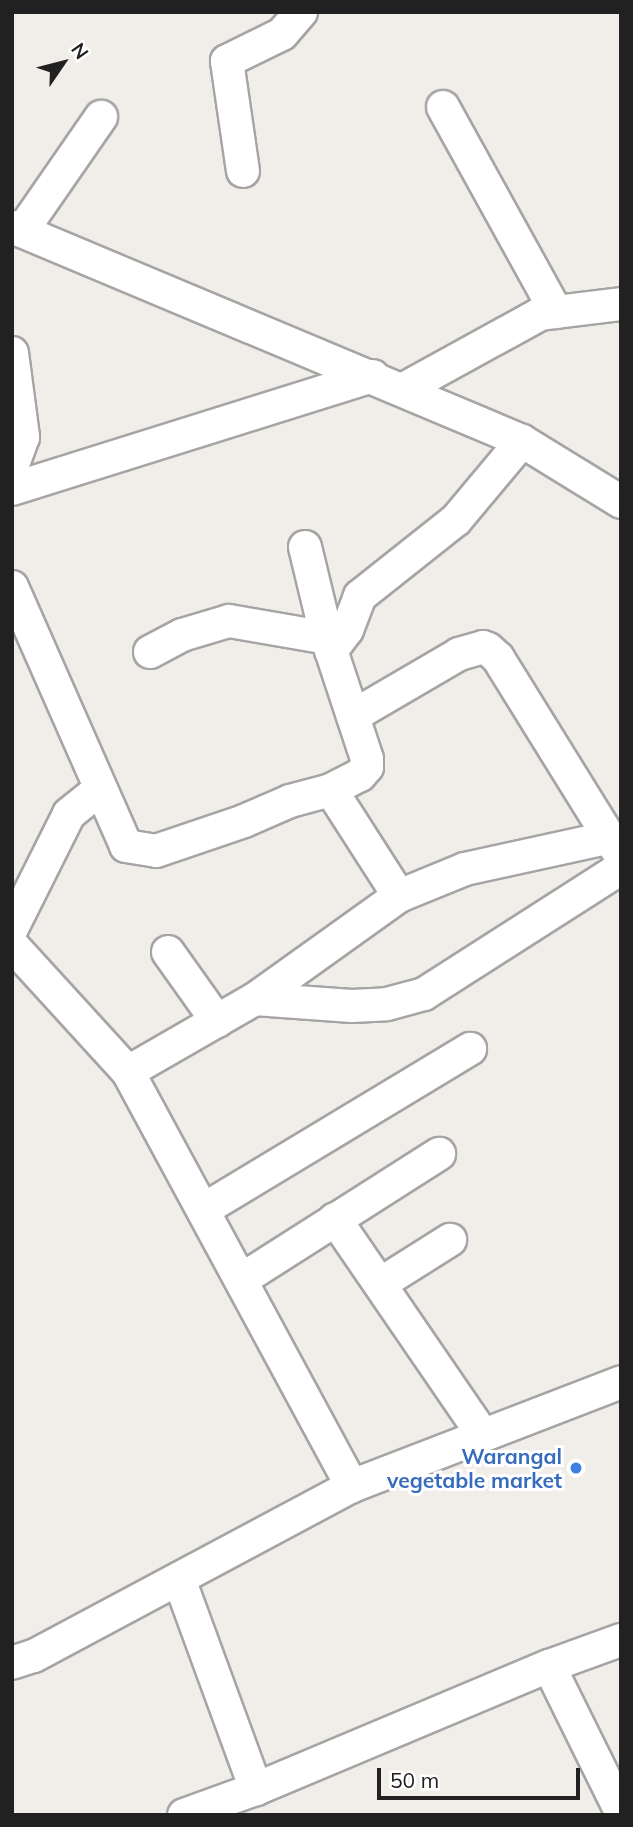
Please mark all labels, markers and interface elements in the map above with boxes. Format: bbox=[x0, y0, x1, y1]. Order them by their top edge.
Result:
north arrow bbox=[28, 28, 98, 98]
text: N bbox=[66, 38, 94, 64]
place label: Warangal vegetable market bbox=[387, 1443, 562, 1493]
marker: Warangal vegetable market bbox=[568, 1460, 584, 1476]
scale bar bbox=[381, 1754, 584, 1798]
text: 50 m bbox=[390, 1767, 439, 1793]

